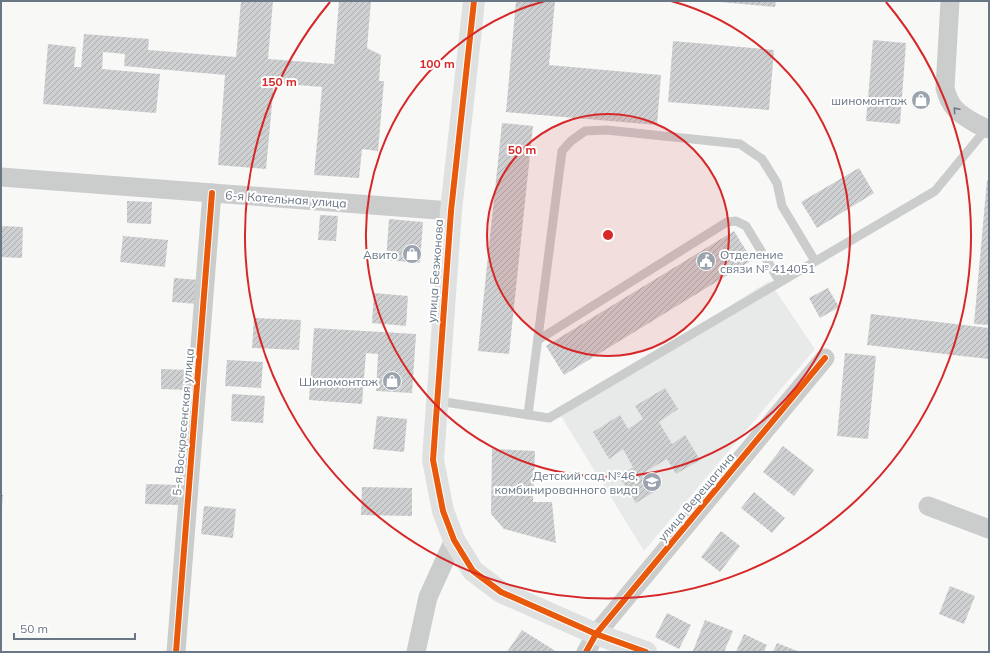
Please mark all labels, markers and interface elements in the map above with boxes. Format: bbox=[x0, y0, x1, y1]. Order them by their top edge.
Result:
text: 100 m bbox=[419, 56, 455, 71]
text: 150 m bbox=[261, 74, 297, 89]
shop icon: шиномонтаж bbox=[910, 89, 932, 111]
place label: шиномонтаж bbox=[831, 93, 907, 108]
one-way arrow bbox=[954, 107, 961, 114]
text: 50 m bbox=[508, 142, 536, 157]
street label: 6-я Котельная улица bbox=[225, 187, 347, 211]
street label: улица Безжонова bbox=[424, 219, 446, 323]
centre of rings bbox=[601, 228, 615, 242]
shop icon: Авито bbox=[401, 243, 423, 265]
place label: Авито bbox=[363, 247, 398, 262]
place label: Отделение связи № 414051 bbox=[720, 247, 815, 276]
public building icon: Отделение связи № 414051 bbox=[695, 250, 717, 272]
street label: 5-я Воскресенская улица bbox=[169, 348, 197, 496]
shop icon: Шиномонтаж bbox=[381, 370, 403, 392]
place label: Шиномонтаж bbox=[299, 374, 378, 389]
street label: улица Верещагина bbox=[654, 450, 738, 544]
place label: Детский сад №46, комбинированного вида bbox=[495, 468, 638, 497]
school or university icon: Детский сад №46, комбинированного вида bbox=[641, 471, 663, 493]
scale bar bbox=[14, 615, 135, 641]
text: 50 m bbox=[20, 621, 48, 636]

